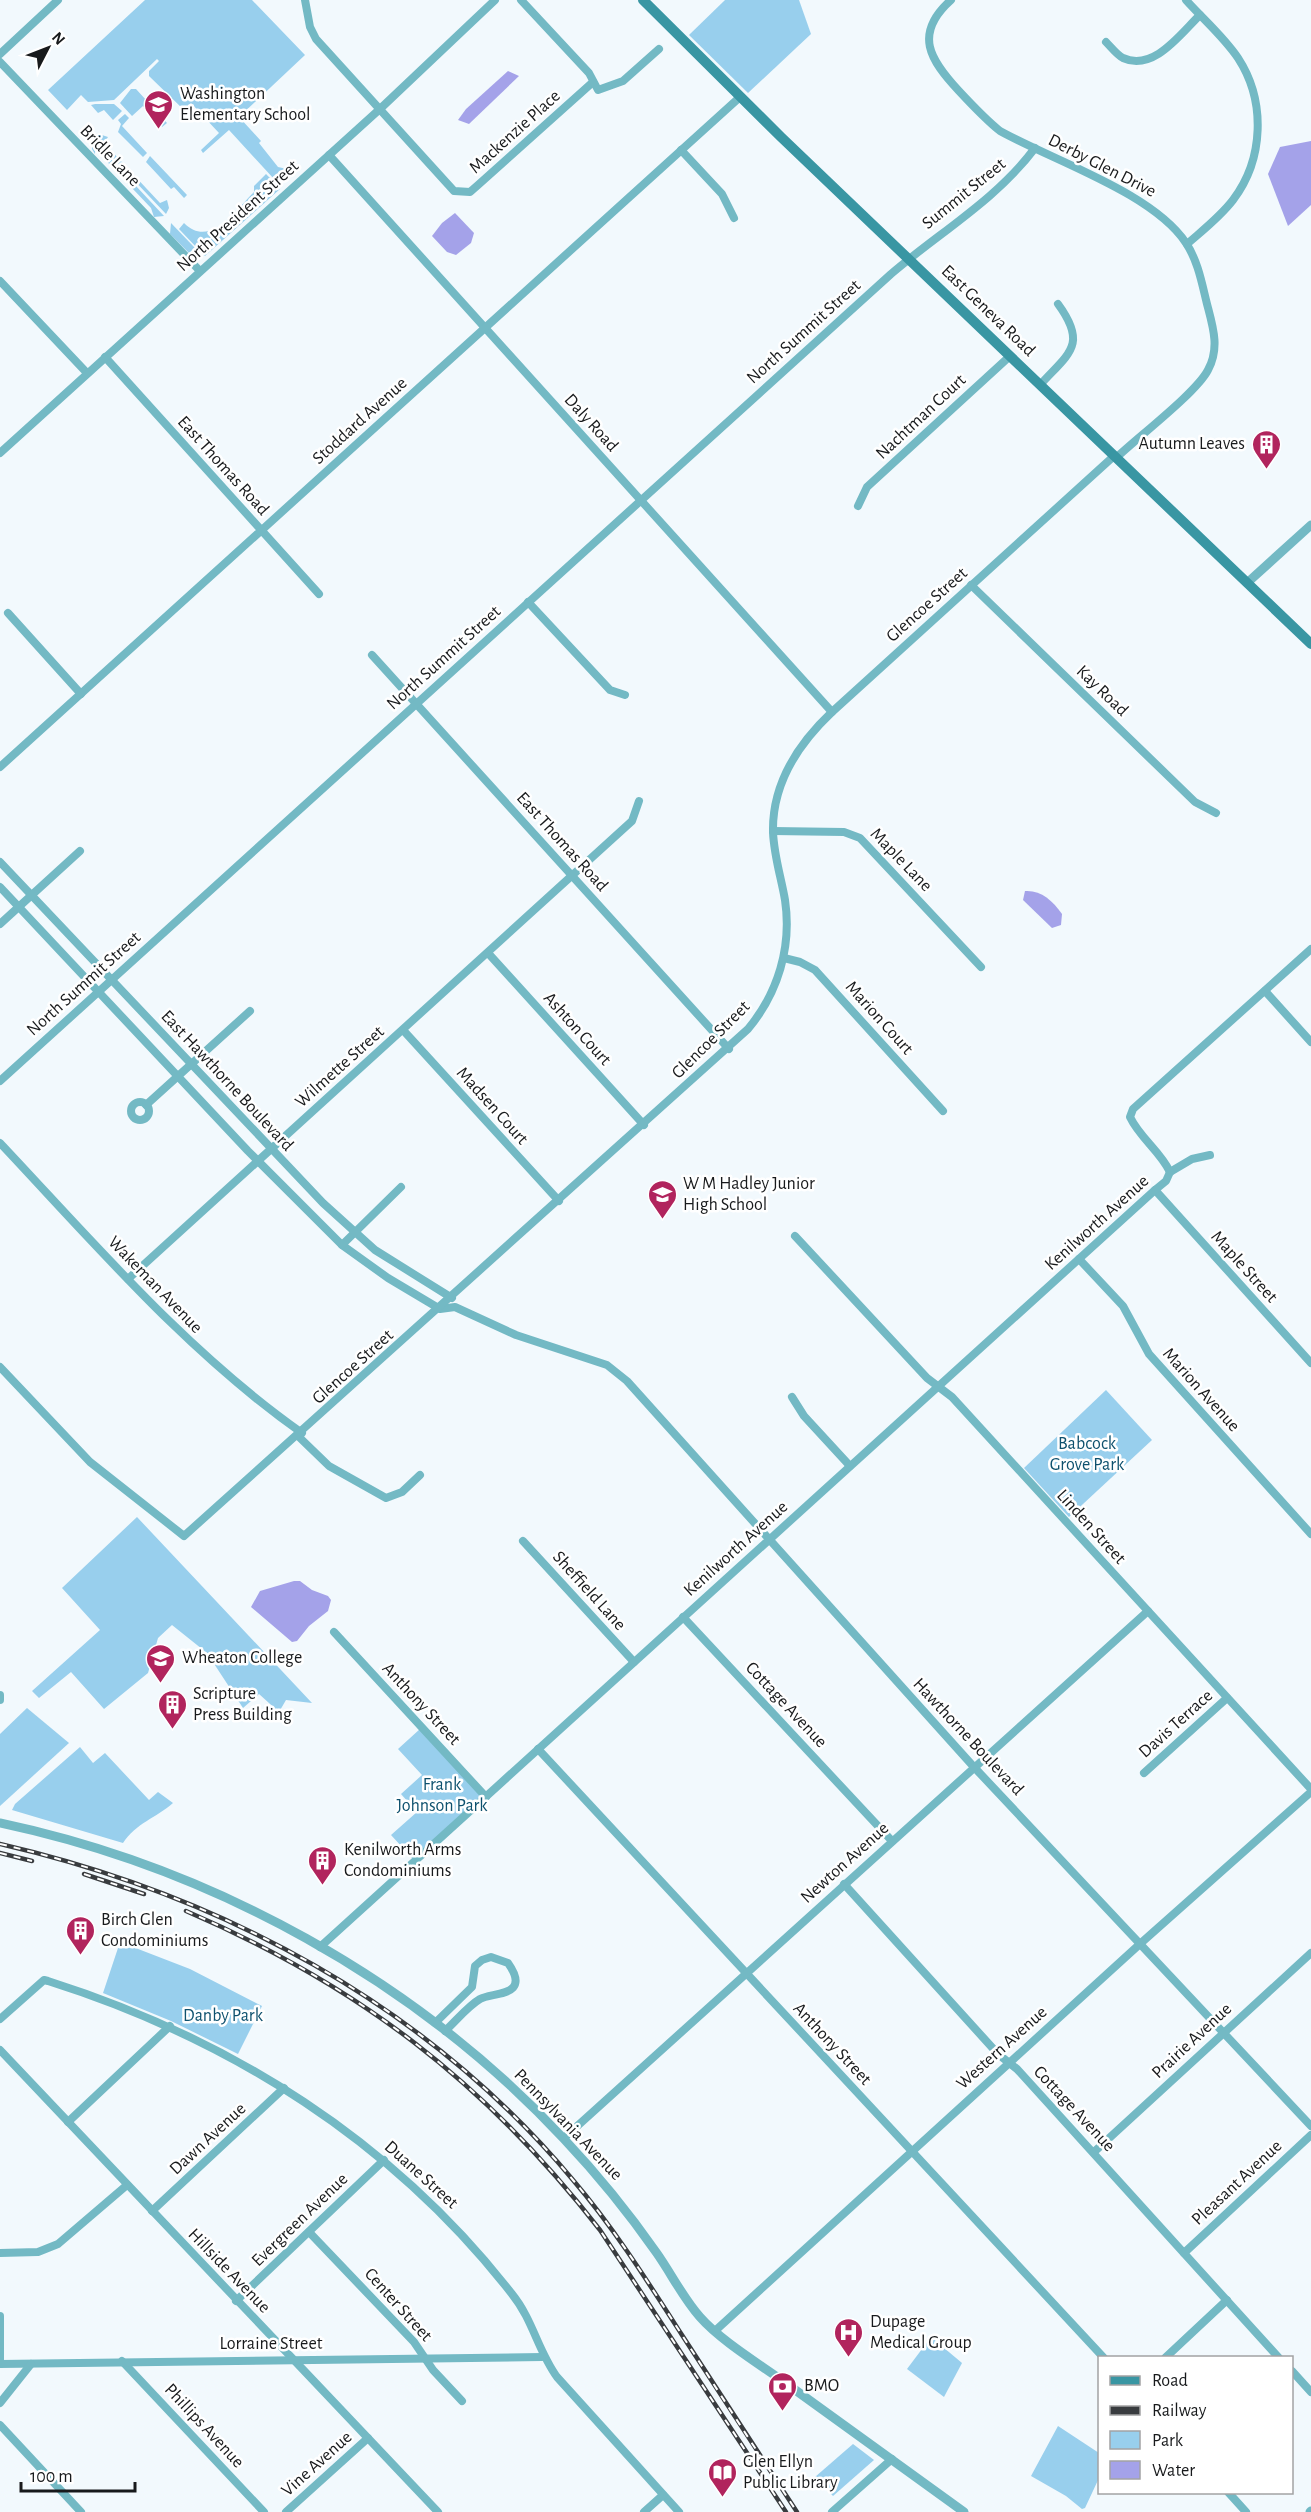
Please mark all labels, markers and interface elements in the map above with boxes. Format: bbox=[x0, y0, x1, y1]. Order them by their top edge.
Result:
north arrow bbox=[18, 18, 78, 78]
text: N bbox=[49, 29, 68, 48]
place label: Washington Elementary School bbox=[180, 85, 311, 124]
street label: Mackenzie Place bbox=[466, 87, 564, 177]
school or university icon: Washington Elementary School bbox=[143, 88, 175, 130]
street label: Bridle Lane bbox=[76, 122, 144, 190]
street label: Derby Glen Drive bbox=[1045, 131, 1159, 201]
street label: Summit Street bbox=[919, 155, 1009, 233]
street label: North President Street bbox=[174, 157, 302, 275]
street label: East Geneva Road bbox=[938, 262, 1038, 360]
street label: North Summit Street bbox=[744, 276, 864, 388]
street label: Nachtman Court bbox=[873, 371, 970, 463]
street label: Stoddard Avenue bbox=[309, 374, 411, 468]
street label: Daly Road bbox=[561, 391, 621, 455]
street label: East Thomas Road bbox=[174, 413, 272, 519]
building icon: Autumn Leaves bbox=[1250, 428, 1282, 470]
place label: Autumn Leaves bbox=[1139, 435, 1245, 453]
street label: Glencoe Street bbox=[883, 564, 971, 646]
street label: North Summit Street bbox=[384, 602, 504, 714]
street label: Kay Road bbox=[1073, 662, 1131, 720]
street label: East Thomas Road bbox=[513, 789, 611, 895]
street label: Maple Lane bbox=[867, 825, 935, 895]
street label: North Summit Street bbox=[24, 928, 144, 1040]
street label: Marion Court bbox=[842, 978, 917, 1058]
street label: Ashton Court bbox=[540, 989, 614, 1069]
street label: Glencoe Street bbox=[669, 997, 754, 1082]
street label: East Hawthorne Boulevard bbox=[157, 1007, 297, 1155]
street label: Wilmette Street bbox=[292, 1023, 388, 1111]
street label: Madsen Court bbox=[453, 1064, 531, 1148]
street label: Kenilworth Avenue bbox=[1042, 1172, 1152, 1274]
place label: W M Hadley Junior High School bbox=[683, 1175, 815, 1214]
school or university icon: W M Hadley Junior High School bbox=[646, 1178, 678, 1220]
street label: Maple Street bbox=[1207, 1228, 1281, 1306]
street label: Wakeman Avenue bbox=[104, 1233, 206, 1337]
street label: Glencoe Street bbox=[309, 1326, 397, 1408]
street label: Marion Avenue bbox=[1159, 1345, 1243, 1435]
park label: Babcock Grove Park bbox=[1050, 1435, 1125, 1474]
street label: Linden Street bbox=[1053, 1486, 1129, 1568]
street label: Kenilworth Avenue bbox=[681, 1498, 791, 1600]
street label: Sheffield Lane bbox=[549, 1548, 629, 1634]
school or university icon: Wheaton College bbox=[145, 1642, 177, 1684]
place label: Wheaton College bbox=[182, 1649, 302, 1667]
street label: Anthony Street bbox=[379, 1659, 464, 1749]
street label: Cottage Avenue bbox=[742, 1659, 830, 1751]
street label: Hawthorne Boulevard bbox=[909, 1675, 1027, 1799]
place label: Scripture Press Building bbox=[193, 1685, 292, 1724]
street label: Davis Terrace bbox=[1136, 1686, 1216, 1762]
building icon: Scripture Press Building bbox=[156, 1688, 188, 1730]
park label: Frank Johnson Park bbox=[396, 1776, 488, 1815]
street label: Newton Avenue bbox=[798, 1819, 892, 1907]
place label: Kenilworth Arms Condominiums bbox=[344, 1841, 461, 1880]
building icon: Kenilworth Arms Condominiums bbox=[307, 1844, 339, 1886]
place label: Birch Glen Condominiums bbox=[101, 1911, 208, 1950]
building icon: Birch Glen Condominiums bbox=[64, 1914, 96, 1956]
street label: Anthony Street bbox=[790, 1999, 875, 2089]
street label: Prairie Avenue bbox=[1149, 2000, 1235, 2082]
street label: Western Avenue bbox=[953, 2003, 1051, 2093]
park label: Danby Park bbox=[183, 2007, 264, 2025]
street label: Cottage Avenue bbox=[1030, 2063, 1118, 2155]
street label: Pennsylvania Avenue bbox=[510, 2066, 626, 2184]
street label: Dawn Avenue bbox=[167, 2099, 249, 2179]
street label: Pleasant Avenue bbox=[1189, 2137, 1285, 2229]
street label: Duane Street bbox=[381, 2138, 461, 2213]
street label: Evergreen Avenue bbox=[249, 2170, 351, 2270]
street label: Hillside Avenue bbox=[184, 2225, 274, 2317]
street label: Center Street bbox=[361, 2265, 435, 2345]
place label: Dupage Medical Group bbox=[870, 2313, 972, 2352]
hospital icon: Dupage Medical Group bbox=[833, 2316, 865, 2358]
street label: Lorraine Street bbox=[220, 2335, 323, 2353]
legend bbox=[1098, 2356, 1293, 2494]
bank icon: BMO bbox=[767, 2370, 799, 2412]
text: Road bbox=[1152, 2372, 1188, 2390]
place label: BMO bbox=[804, 2377, 839, 2395]
street label: Phillips Avenue bbox=[161, 2381, 247, 2471]
text: Railway bbox=[1152, 2402, 1207, 2420]
street label: Vine Avenue bbox=[278, 2428, 356, 2500]
text: Park bbox=[1152, 2432, 1184, 2450]
place label: Glen Ellyn Public Library bbox=[743, 2453, 838, 2492]
scale bar bbox=[21, 2455, 135, 2493]
library icon: Glen Ellyn Public Library bbox=[706, 2456, 738, 2498]
text: Water bbox=[1152, 2462, 1195, 2480]
text: 100 m bbox=[30, 2468, 73, 2486]

